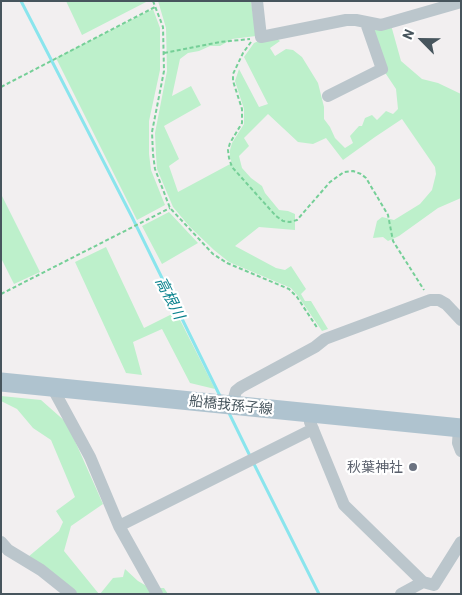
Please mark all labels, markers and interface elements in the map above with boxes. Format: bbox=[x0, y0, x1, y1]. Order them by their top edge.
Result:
north arrow bbox=[397, 15, 447, 65]
text: N bbox=[398, 26, 417, 42]
water label: 高根川 bbox=[152, 274, 188, 322]
street label: 船橋我孫子線 bbox=[188, 392, 274, 418]
place label: 秋葉神社 bbox=[347, 459, 403, 475]
marker: 秋葉神社 bbox=[407, 461, 419, 473]

